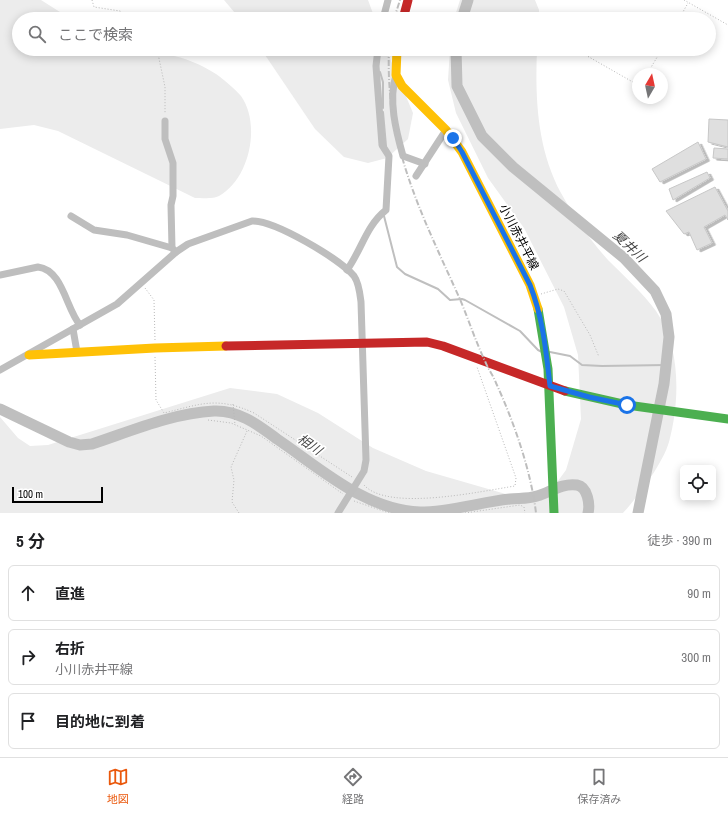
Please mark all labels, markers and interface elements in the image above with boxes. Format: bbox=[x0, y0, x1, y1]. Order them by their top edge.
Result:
search box bbox=[12, 12, 716, 56]
icon: search bbox=[26, 23, 48, 45]
text: ここで検索 bbox=[58, 24, 133, 45]
north arrow bbox=[632, 68, 668, 104]
route end bbox=[444, 129, 462, 147]
street label: 小川赤井平線 bbox=[496, 201, 542, 273]
water label: 夏井川 bbox=[610, 227, 651, 267]
route start bbox=[618, 396, 636, 414]
water label: 相川 bbox=[294, 430, 327, 460]
map controls bbox=[680, 465, 716, 501]
button: locate bbox=[680, 465, 716, 501]
scale bar bbox=[12, 485, 103, 504]
text: 100 m bbox=[18, 487, 43, 501]
text: 5 分 bbox=[16, 529, 45, 552]
text: 徒歩 · 390 m bbox=[647, 532, 712, 549]
icon: ahead bbox=[17, 582, 39, 604]
text: 直進 bbox=[55, 583, 85, 604]
text: 90 m bbox=[687, 585, 711, 602]
text: 右折 bbox=[55, 638, 85, 659]
icon: right bbox=[17, 646, 39, 668]
text: 300 m bbox=[681, 649, 711, 666]
text: 小川赤井平線 bbox=[55, 661, 133, 678]
icon: arrive bbox=[17, 710, 39, 732]
text: 目的地に到着 bbox=[55, 711, 145, 732]
tab: 地図 bbox=[107, 766, 129, 806]
tab: 経路 bbox=[342, 766, 364, 806]
tab: 保存済み bbox=[577, 766, 621, 806]

